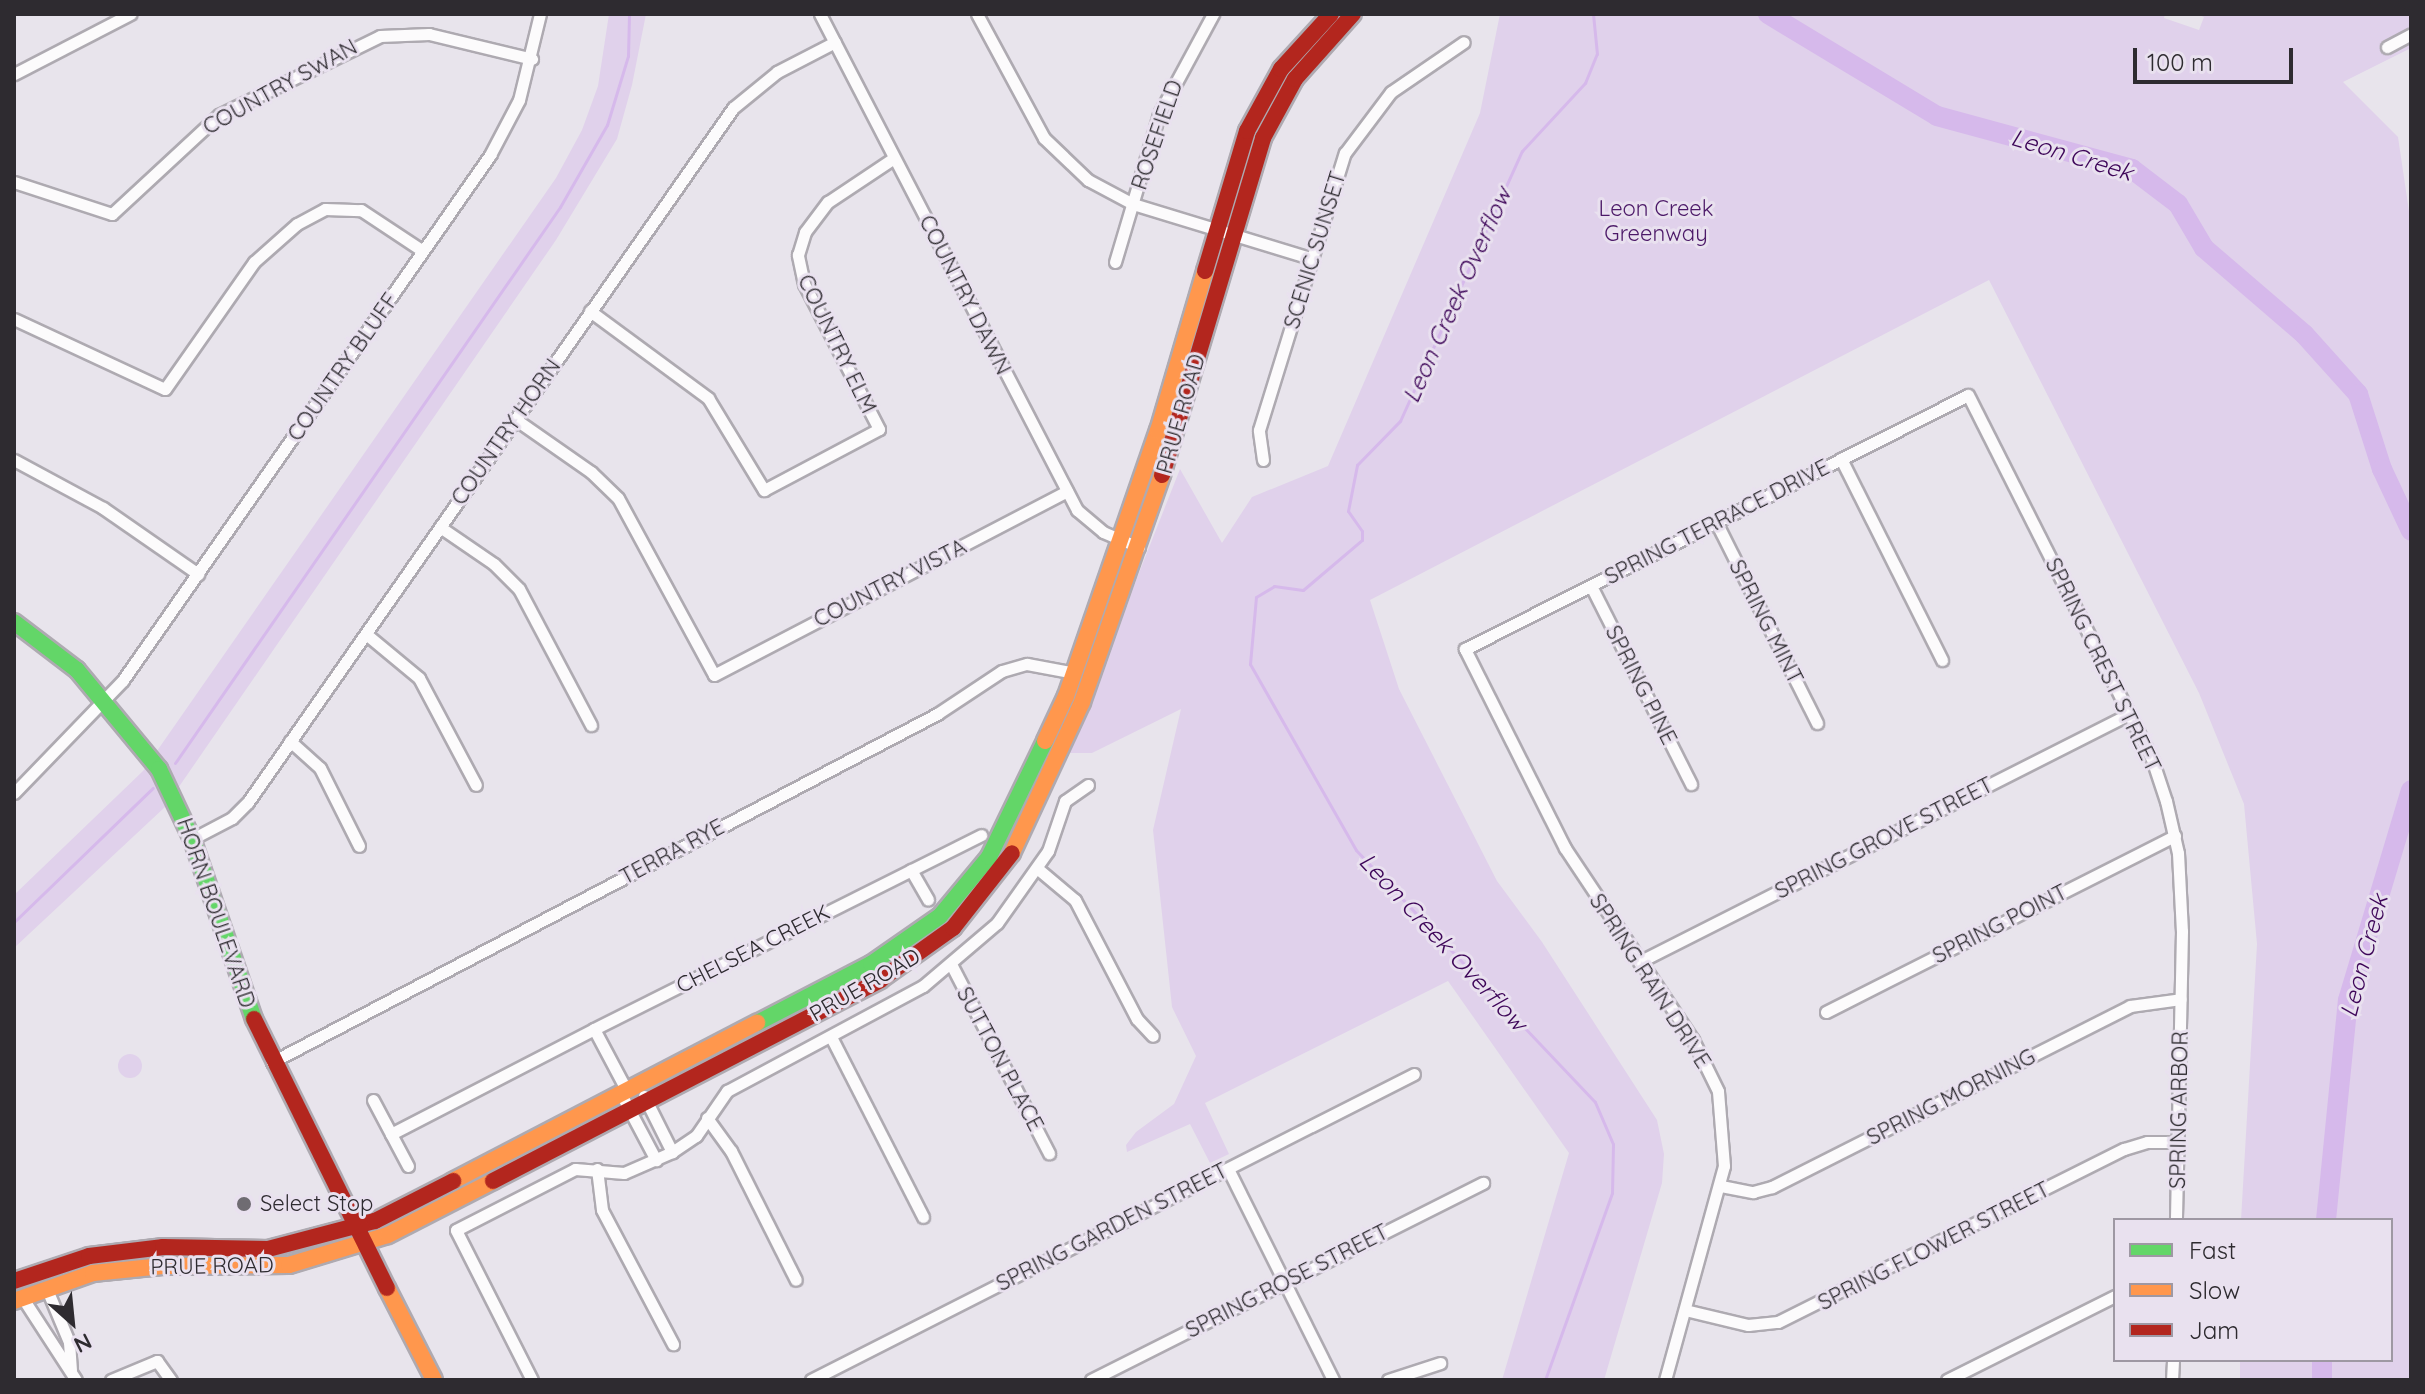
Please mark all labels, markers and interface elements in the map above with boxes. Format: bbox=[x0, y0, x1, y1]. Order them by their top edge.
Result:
scale bar bbox=[2137, 32, 2297, 82]
street label: COUNTRY SWAN bbox=[198, 34, 362, 140]
text: 100 m bbox=[2147, 47, 2213, 77]
street label: ROSEFIELD bbox=[1126, 77, 1188, 193]
water label: Leon Creek bbox=[2008, 123, 2136, 187]
street label: SCENIC SUNSET bbox=[1279, 168, 1351, 332]
water label: Leon Creek Overflow bbox=[1397, 183, 1517, 407]
park label: Leon Creek Greenway bbox=[1598, 195, 1714, 246]
street label: COUNTRY DAWN bbox=[913, 211, 1017, 379]
street label: COUNTRY ELM bbox=[792, 270, 882, 418]
street label: COUNTRY BLUFF bbox=[282, 288, 404, 446]
street label: PRUE ROAD bbox=[1151, 351, 1211, 477]
street label: COUNTRY HORN bbox=[446, 354, 566, 510]
street label: SPRING TERRACE DRIVE bbox=[1600, 454, 1834, 590]
street label: COUNTRY VISTA bbox=[809, 533, 971, 633]
street label: SPRING CREST STREET bbox=[2040, 554, 2166, 776]
street label: SPRING MINT bbox=[1723, 555, 1809, 689]
street label: SPRING PINE bbox=[1600, 621, 1682, 749]
street label: SPRING GROVE STREET bbox=[1771, 771, 1997, 905]
street label: TERRA RYE bbox=[615, 813, 729, 891]
street label: HORN BOULEVARD bbox=[171, 815, 261, 1011]
water label: Leon Creek Overflow bbox=[1353, 847, 1533, 1037]
street label: SPRING POINT bbox=[1928, 879, 2072, 969]
street label: SPRING RAIN DRIVE bbox=[1584, 889, 1716, 1073]
water label: Leon Creek bbox=[2334, 892, 2394, 1020]
street label: CHELSEA CREEK bbox=[672, 899, 834, 999]
street label: PRUE ROAD bbox=[805, 943, 925, 1027]
street label: SUTTON PLACE bbox=[951, 982, 1049, 1136]
street label: SPRING ARBOR bbox=[2164, 1031, 2194, 1189]
street label: SPRING MORNING bbox=[1862, 1043, 2040, 1151]
street label: SPRING GARDEN STREET bbox=[992, 1157, 1232, 1297]
street label: SPRING FLOWER STREET bbox=[1814, 1176, 2054, 1316]
place label: Select Stop bbox=[260, 1191, 373, 1217]
marker: Select Stop bbox=[235, 1195, 253, 1213]
street label: SPRING ROSE STREET bbox=[1181, 1218, 1393, 1344]
legend bbox=[2113, 1218, 2393, 1362]
text: Fast bbox=[2189, 1235, 2236, 1265]
street label: PRUE ROAD bbox=[150, 1252, 274, 1280]
text: Slow bbox=[2189, 1275, 2240, 1305]
north arrow bbox=[32, 1282, 112, 1362]
text: Jam bbox=[2189, 1315, 2239, 1345]
text: N bbox=[69, 1327, 96, 1360]

